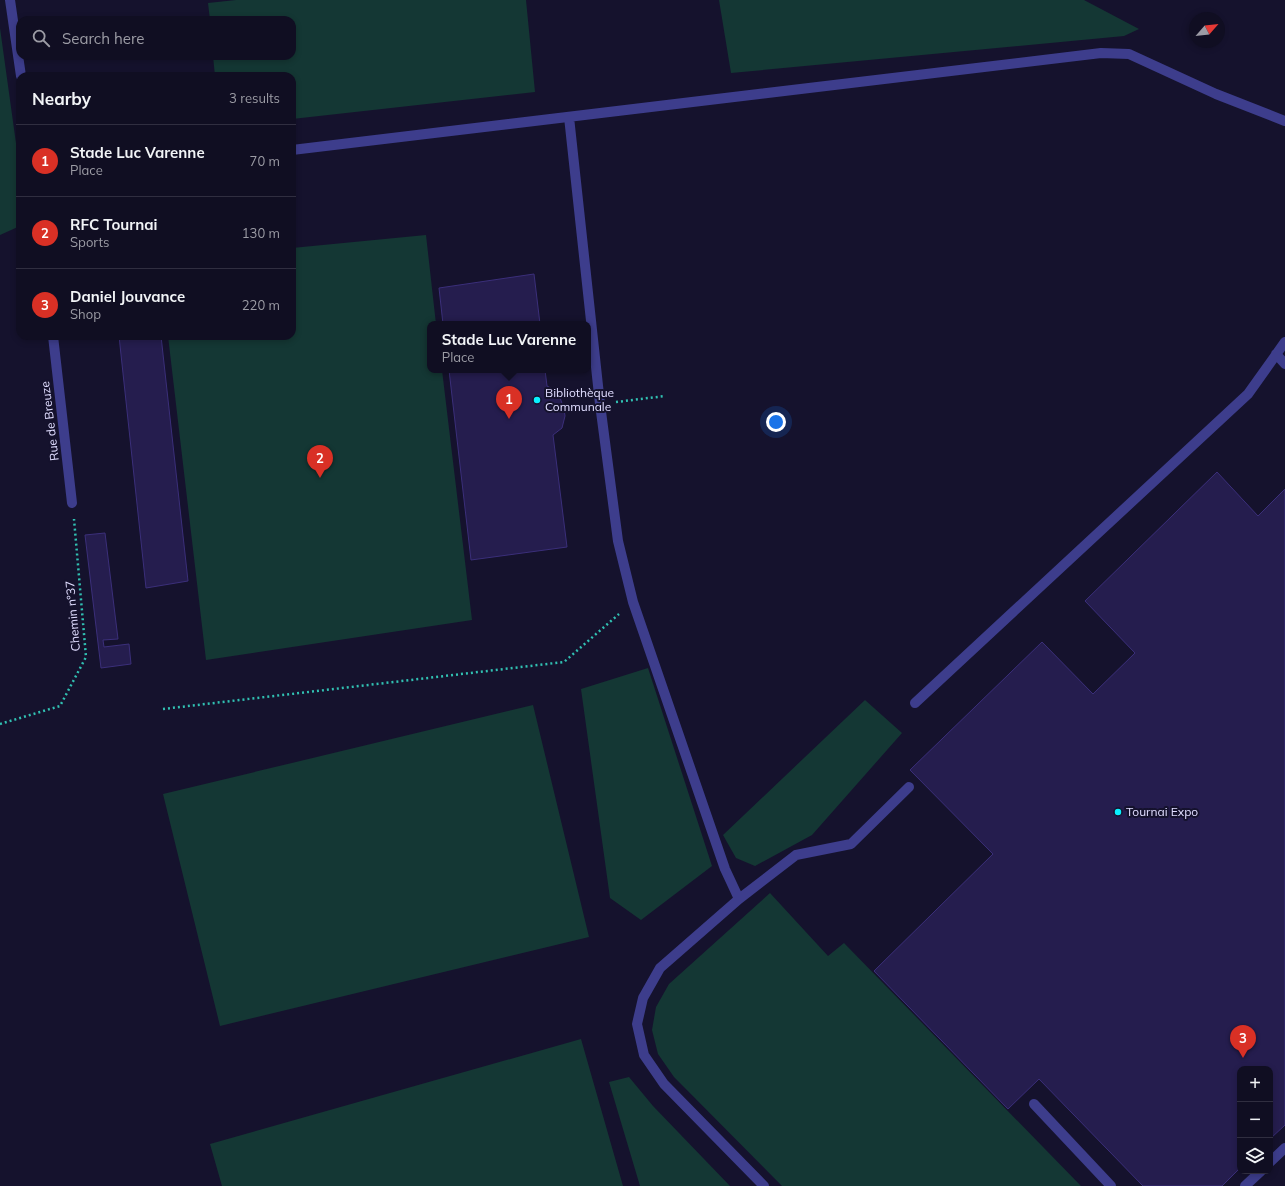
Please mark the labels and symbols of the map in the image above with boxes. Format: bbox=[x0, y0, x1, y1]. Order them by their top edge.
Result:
north arrow bbox=[1189, 12, 1225, 48]
street label: Rue de Breuze bbox=[37, 380, 62, 462]
place label: Bibliothèque Communale bbox=[545, 385, 614, 414]
pin: 1 bbox=[496, 386, 522, 419]
marker: Bibliothèque Communale bbox=[532, 395, 542, 405]
your location bbox=[766, 412, 786, 432]
pin: 2 bbox=[307, 445, 333, 478]
street label: Chemin n°37 bbox=[62, 580, 83, 652]
place label: Tournai Expo bbox=[1126, 804, 1198, 819]
marker: Tournai Expo bbox=[1113, 807, 1123, 817]
pin: 3 bbox=[1230, 1025, 1256, 1058]

